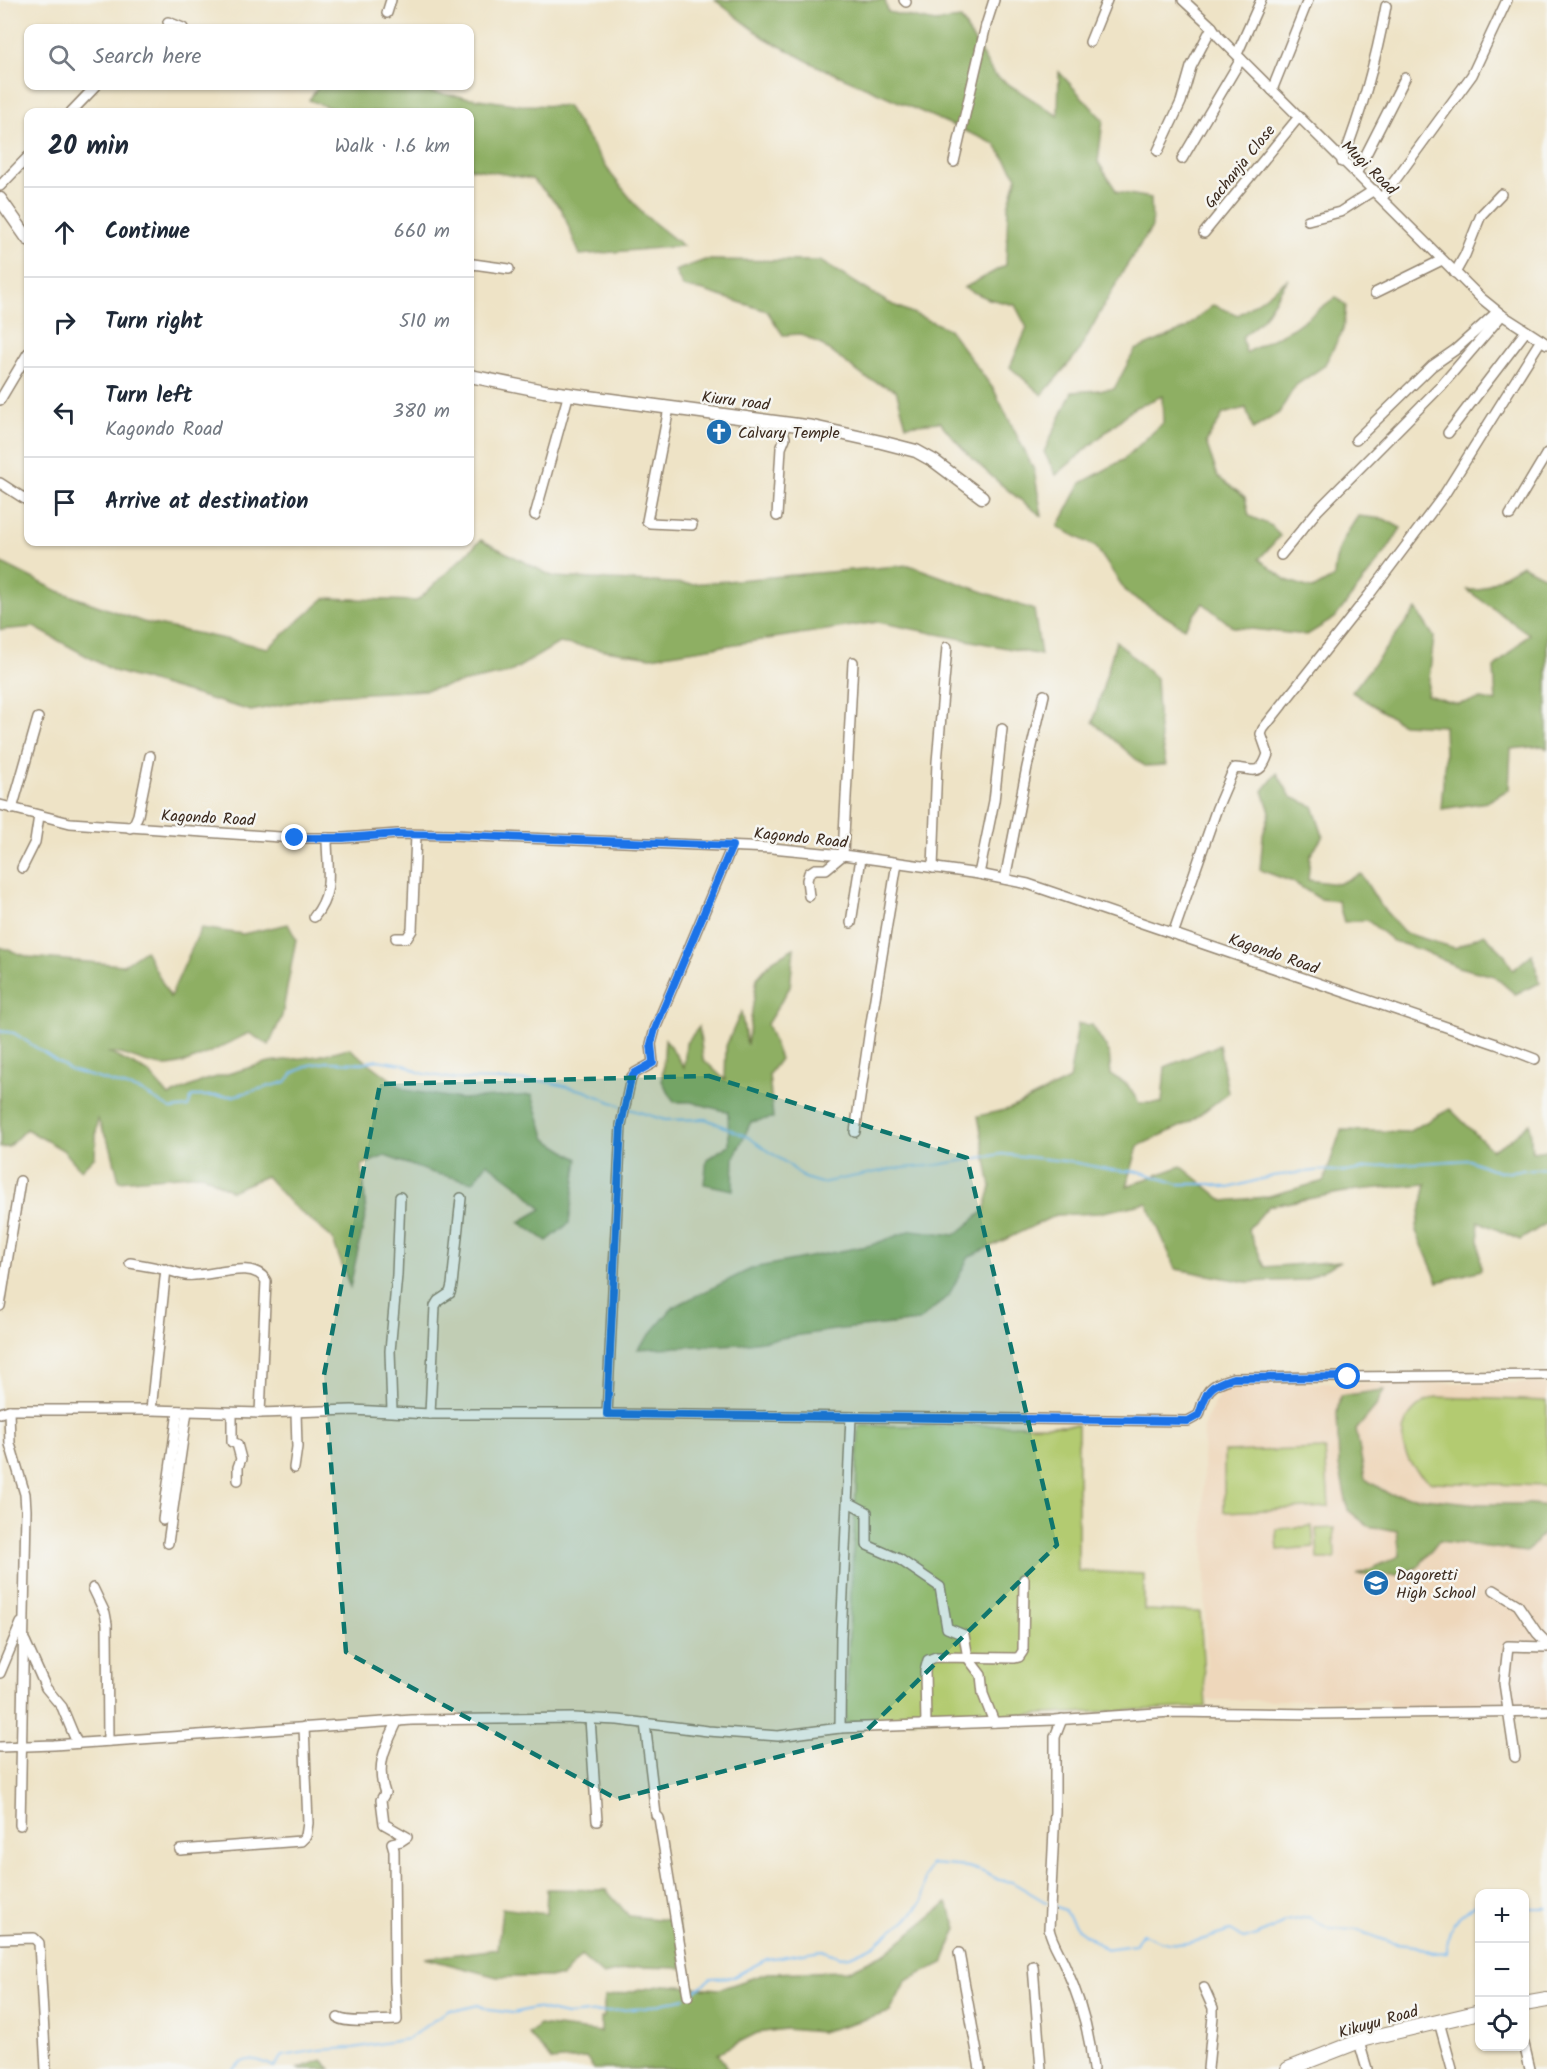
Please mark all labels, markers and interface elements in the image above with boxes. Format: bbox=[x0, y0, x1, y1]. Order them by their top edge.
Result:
search box bbox=[24, 24, 474, 90]
text: Search here bbox=[93, 40, 201, 75]
icon: search bbox=[45, 41, 78, 74]
street label: Gachanja Close bbox=[1198, 120, 1282, 214]
text: 20 min bbox=[48, 126, 129, 168]
text: Walk · 1.6 km bbox=[334, 131, 450, 163]
street label: Mugi Road bbox=[1335, 135, 1404, 202]
text: Continue bbox=[105, 215, 190, 250]
icon: ahead bbox=[48, 216, 81, 249]
text: 660 m bbox=[394, 216, 450, 248]
text: Turn right bbox=[105, 305, 203, 340]
icon: right bbox=[48, 306, 81, 339]
text: 510 m bbox=[399, 306, 450, 338]
text: Turn left bbox=[105, 379, 192, 414]
street label: Kiuru road bbox=[700, 385, 772, 418]
icon: left bbox=[48, 396, 81, 429]
text: 380 m bbox=[393, 396, 450, 428]
text: Kagondo Road bbox=[105, 414, 223, 446]
church icon: Calvary Temple bbox=[704, 417, 734, 447]
place label: Calvary Temple bbox=[738, 421, 840, 446]
text: Arrive at destination bbox=[105, 485, 308, 520]
icon: arrive bbox=[48, 486, 81, 519]
street label: Kagondo Road bbox=[160, 804, 257, 833]
street label: Kagondo Road bbox=[753, 821, 850, 856]
route end bbox=[281, 824, 307, 850]
street label: Kagondo Road bbox=[1225, 927, 1323, 982]
route start bbox=[1334, 1363, 1360, 1389]
place label: Dagoretti High School bbox=[1396, 1563, 1476, 1606]
school or university icon: Dagoretti High School bbox=[1361, 1568, 1391, 1598]
map controls bbox=[1475, 1889, 1529, 2051]
button: + bbox=[1475, 1889, 1529, 1943]
button: − bbox=[1475, 1943, 1529, 1997]
button: locate bbox=[1475, 1997, 1529, 2051]
street label: Kikuyu Road bbox=[1335, 1999, 1422, 2046]

